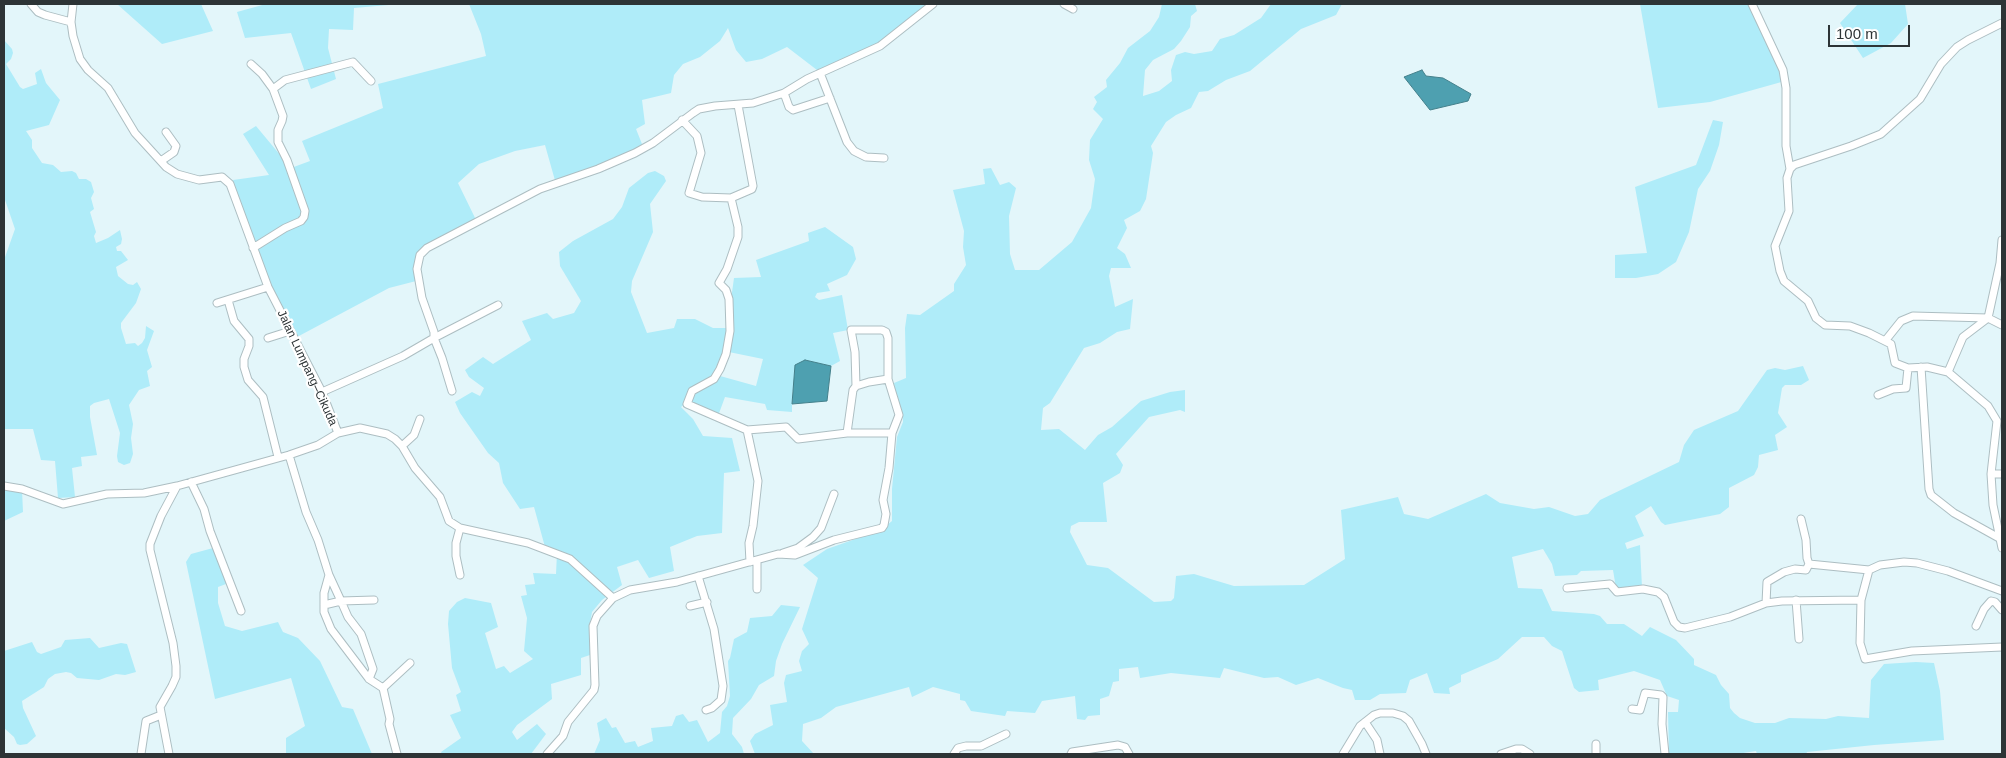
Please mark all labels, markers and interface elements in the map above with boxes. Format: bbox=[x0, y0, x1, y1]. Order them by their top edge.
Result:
scale bar bbox=[1831, 15, 1914, 47]
text: 100 m bbox=[1836, 25, 1878, 42]
street label: Jalan Lumpang–Cikuda bbox=[274, 308, 340, 428]

